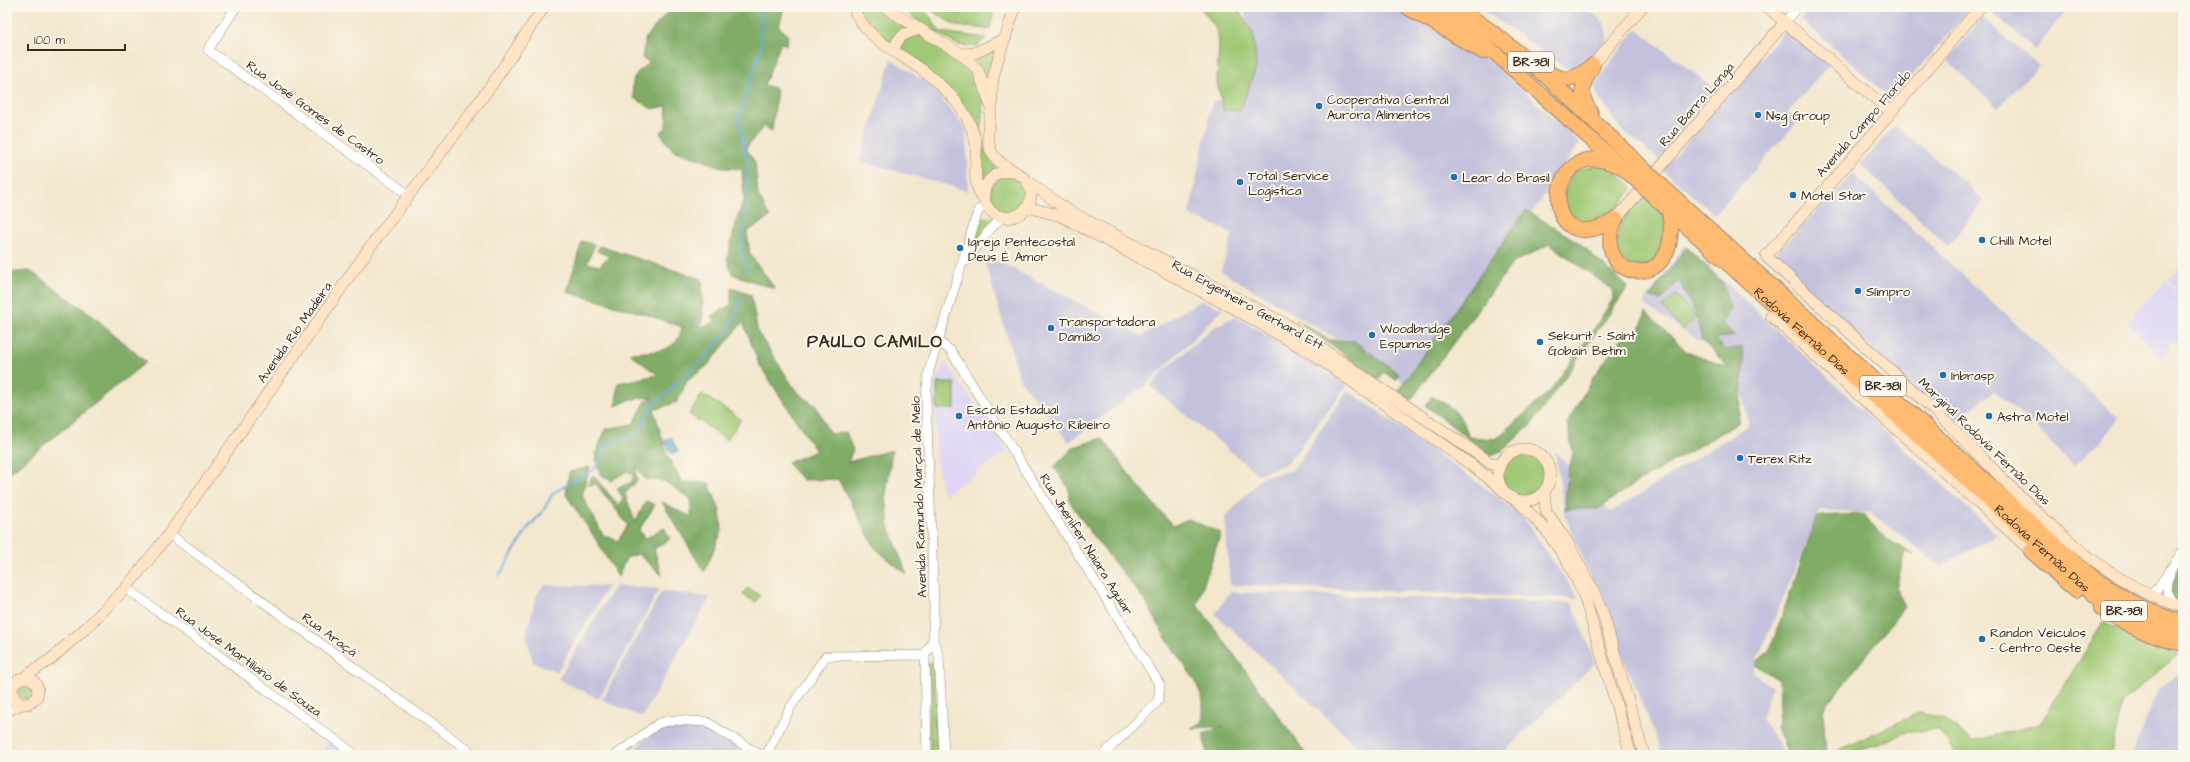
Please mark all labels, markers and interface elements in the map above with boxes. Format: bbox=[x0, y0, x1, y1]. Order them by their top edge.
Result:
scale bar bbox=[28, 26, 125, 52]
text: 100 m bbox=[34, 32, 65, 49]
road number: BR-381 bbox=[1508, 52, 1554, 72]
street label: Rua José Gomes de Castro bbox=[243, 56, 389, 170]
street label: Rua Barra Longa bbox=[1655, 59, 1739, 151]
street label: Avenida Campo Florido bbox=[1812, 66, 1916, 181]
place label: Cooperativa Central Aurora Alimentos bbox=[1327, 91, 1449, 124]
marker: Cooperativa Central Aurora Alimentos bbox=[1314, 101, 1324, 111]
place label: Nsg Group bbox=[1766, 107, 1830, 126]
marker: Nsg Group bbox=[1753, 110, 1763, 120]
place label: Total Service Logística bbox=[1248, 167, 1329, 201]
place label: Lear do Brasil bbox=[1462, 169, 1550, 187]
marker: Lear do Brasil bbox=[1449, 172, 1459, 182]
marker: Total Service Logística bbox=[1235, 177, 1245, 187]
place label: Motel Star bbox=[1801, 187, 1866, 205]
marker: Motel Star bbox=[1788, 190, 1798, 200]
place label: Chilli Motel bbox=[1990, 232, 2051, 250]
place label: Igreja Pentecostal Deus É Amor bbox=[968, 233, 1075, 266]
marker: Chilli Motel bbox=[1977, 235, 1987, 245]
marker: Igreja Pentecostal Deus É Amor bbox=[955, 243, 965, 253]
street label: Rua Engenheiro Gerhard Ett bbox=[1168, 256, 1327, 355]
street label: Avenida Rio Madeira bbox=[253, 278, 337, 387]
street label: Rodovia Fernão Dias bbox=[1750, 283, 1854, 380]
place label: SIimpro bbox=[1866, 283, 1911, 301]
marker: SIimpro bbox=[1853, 286, 1863, 296]
place label: Transportadora Damião bbox=[1059, 313, 1156, 346]
place label: Woodbridge Espumas bbox=[1380, 320, 1450, 353]
marker: Transportadora Damião bbox=[1046, 323, 1056, 333]
place label: Sekurit - Saint Gobain Betim bbox=[1548, 327, 1636, 360]
district label: PAULO CAMILO bbox=[807, 330, 943, 354]
marker: Woodbridge Espumas bbox=[1367, 330, 1377, 340]
marker: Sekurit - Saint Gobain Betim bbox=[1535, 337, 1545, 347]
place label: Inbrasp bbox=[1951, 367, 1994, 385]
marker: Inbrasp bbox=[1938, 370, 1948, 380]
street label: Marginal Rodovia Fernão Dias bbox=[1914, 374, 2055, 511]
road number: BR-381 bbox=[1860, 376, 1906, 396]
street label: Avenida Raimundo Marçal de Melo bbox=[906, 395, 932, 598]
place label: Escola Estadual Antônio Augusto Ribeiro bbox=[967, 401, 1111, 435]
place label: Astra Motel bbox=[1997, 408, 2069, 426]
marker: Escola Estadual Antônio Augusto Ribeiro bbox=[954, 411, 964, 421]
marker: Astra Motel bbox=[1984, 411, 1994, 421]
place label: Terex Ritz bbox=[1748, 450, 1812, 468]
marker: Terex Ritz bbox=[1735, 453, 1745, 463]
street label: Rua Jhenifer Naiara Aguiar bbox=[1034, 470, 1137, 619]
street label: Rodovia Fernão Dias bbox=[1990, 501, 2094, 597]
road number: BR-381 bbox=[2101, 601, 2147, 621]
street label: Rua José Martiliano de Souza bbox=[172, 603, 325, 721]
street label: Rua Araçá bbox=[298, 609, 361, 661]
place label: Randon Veículos - Centro Oeste bbox=[1990, 624, 2086, 657]
marker: Randon Veículos - Centro Oeste bbox=[1977, 634, 1987, 644]

